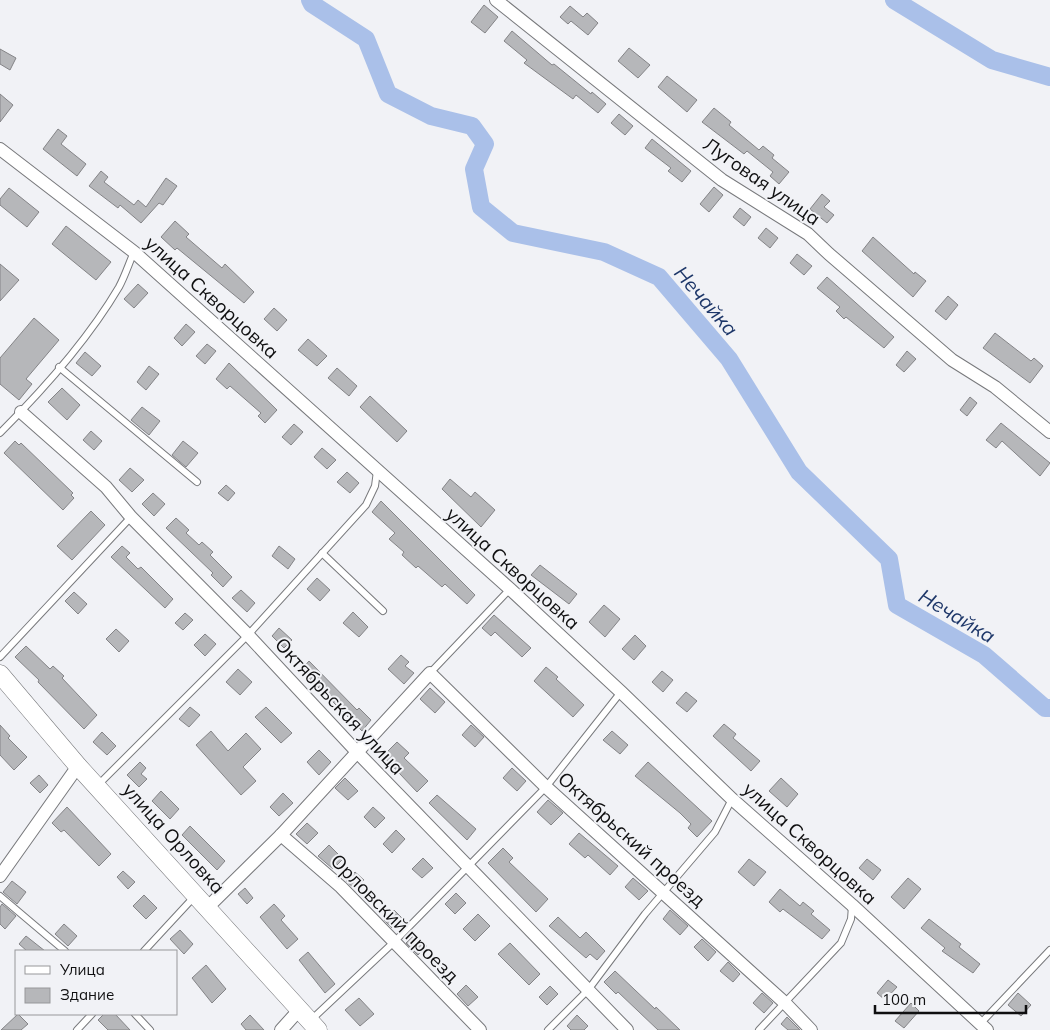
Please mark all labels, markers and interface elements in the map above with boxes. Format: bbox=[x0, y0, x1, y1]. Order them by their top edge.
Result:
street label: Луговая улица bbox=[699, 132, 825, 230]
street label: улица Скворцовка bbox=[140, 231, 284, 363]
water label: Нечайка bbox=[669, 260, 744, 341]
street label: улица Скворцовка bbox=[441, 502, 585, 634]
water label: Нечайка bbox=[915, 583, 1000, 648]
street label: Октябрьская улица bbox=[270, 632, 410, 780]
street label: Октябрьский проезд bbox=[553, 766, 711, 912]
street label: улица Скворцовка bbox=[738, 777, 882, 909]
street label: улица Орловка bbox=[118, 778, 230, 898]
street label: Орловский проезд bbox=[326, 849, 465, 988]
legend bbox=[15, 950, 178, 1015]
text: Улица bbox=[59, 960, 105, 979]
scale bar bbox=[875, 982, 1026, 1014]
text: Здание bbox=[60, 985, 114, 1004]
text: 100 m bbox=[882, 990, 926, 1009]

